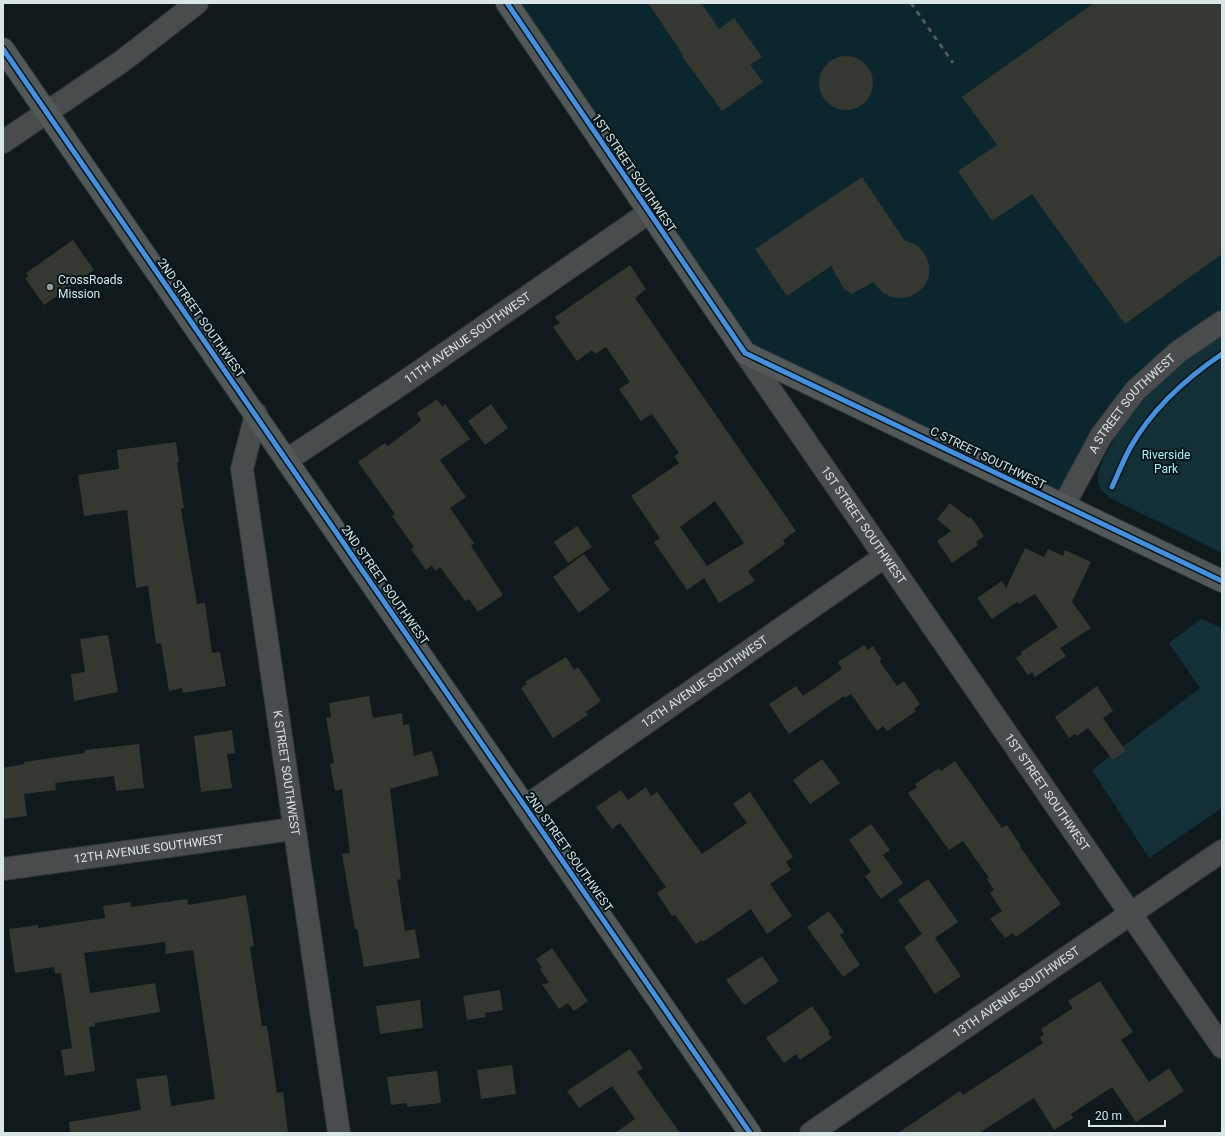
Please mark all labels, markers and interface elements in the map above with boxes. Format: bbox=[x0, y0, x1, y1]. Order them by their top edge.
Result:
street label: 1ST STREET SOUTHWEST bbox=[589, 111, 679, 235]
street label: 2ND STREET SOUTHWEST bbox=[155, 256, 247, 380]
place label: CrossRoads Mission bbox=[58, 273, 123, 301]
marker: CrossRoads Mission bbox=[45, 282, 55, 292]
street label: 11TH AVENUE SOUTHWEST bbox=[402, 289, 534, 387]
street label: A STREET SOUTHWEST bbox=[1086, 351, 1178, 456]
street label: C STREET SOUTHWEST bbox=[928, 424, 1048, 492]
park label: Riverside Park bbox=[1142, 448, 1190, 476]
street label: 1ST STREET SOUTHWEST bbox=[818, 464, 909, 587]
street label: 2ND STREET SOUTHWEST bbox=[339, 523, 431, 647]
street label: 12TH AVENUE SOUTHWEST bbox=[639, 633, 771, 731]
street label: K STREET SOUTHWEST bbox=[270, 709, 302, 837]
street label: 1ST STREET SOUTHWEST bbox=[1002, 731, 1092, 854]
street label: 2ND STREET SOUTHWEST bbox=[523, 790, 615, 914]
street label: 12TH AVENUE SOUTHWEST bbox=[73, 832, 224, 866]
street label: 13TH AVENUE SOUTHWEST bbox=[950, 944, 1082, 1041]
scale bar bbox=[1089, 1102, 1165, 1128]
text: 20 m bbox=[1095, 1109, 1122, 1123]

